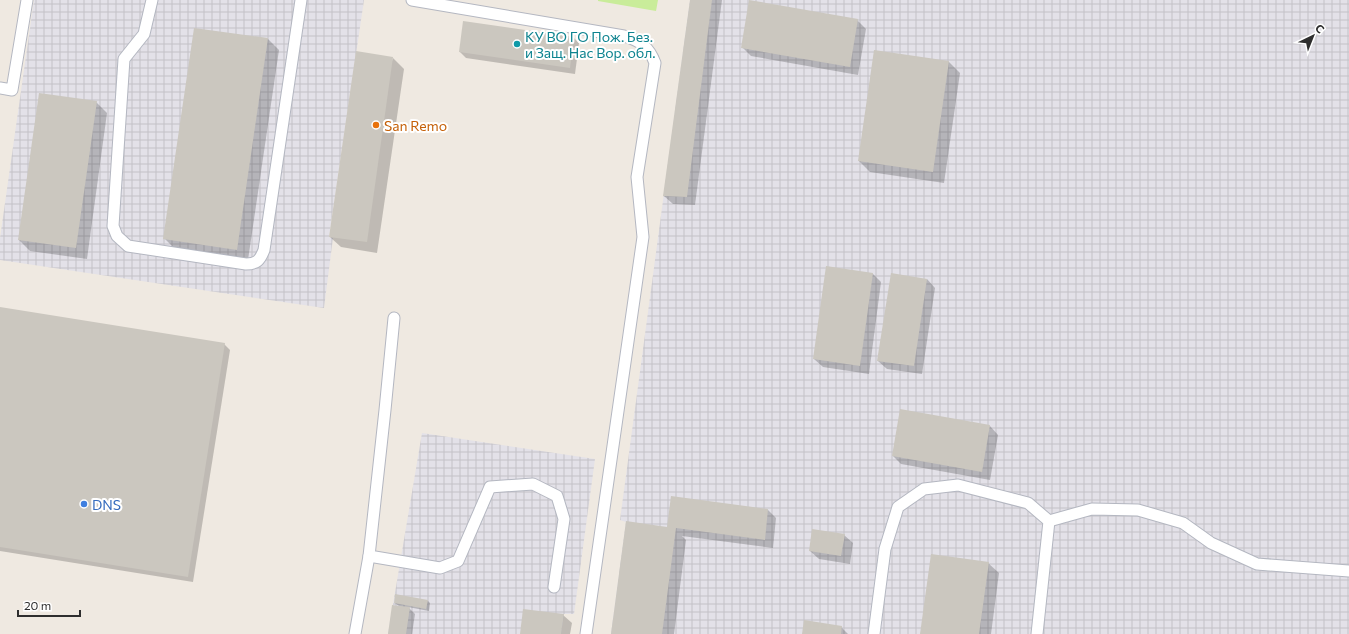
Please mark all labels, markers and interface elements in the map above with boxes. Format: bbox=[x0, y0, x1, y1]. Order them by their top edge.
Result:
north arrow bbox=[1293, 16, 1333, 56]
text: С bbox=[1313, 21, 1328, 36]
place label: КУ ВО ГО Пож. Без. и Защ. Нас Вор. обл. bbox=[525, 28, 656, 61]
marker: КУ ВО ГО Пож. Без. и Защ. Нас Вор. обл. bbox=[512, 39, 522, 49]
place label: San Remo bbox=[384, 117, 447, 134]
marker: San Remo bbox=[371, 120, 381, 130]
place label: DNS bbox=[92, 496, 121, 513]
marker: DNS bbox=[79, 499, 89, 509]
scale bar bbox=[18, 592, 80, 618]
text: 20 m bbox=[24, 598, 51, 612]

